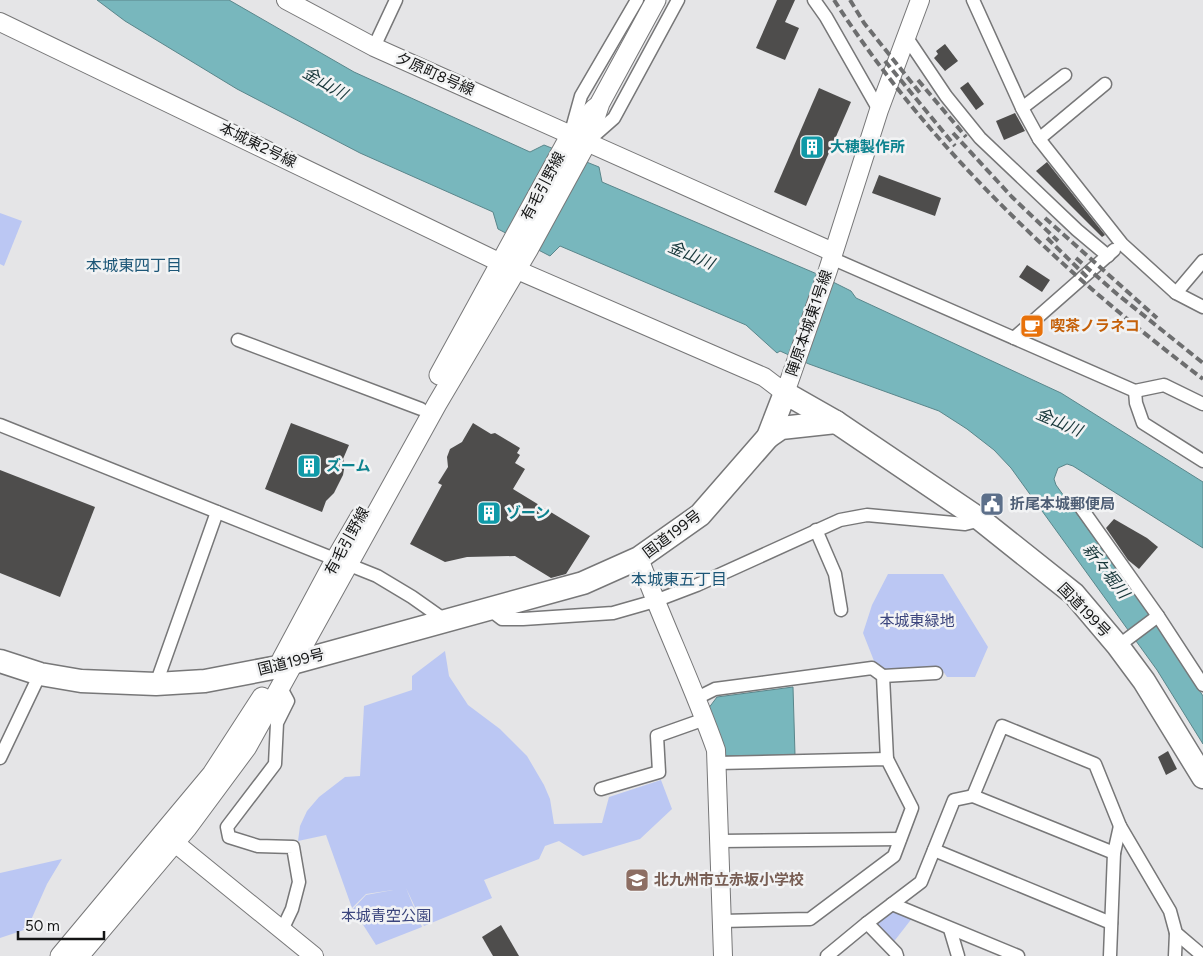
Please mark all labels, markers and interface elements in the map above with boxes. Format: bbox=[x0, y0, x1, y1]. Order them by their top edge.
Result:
street label: 夕原町8号線 bbox=[393, 49, 477, 99]
water label: 金山川 bbox=[299, 63, 352, 104]
street label: 本城東2号線 bbox=[217, 119, 299, 171]
building icon: 大穂製作所 bbox=[799, 134, 825, 160]
place label: 大穂製作所 bbox=[830, 138, 905, 156]
street label: 有毛引野線 bbox=[517, 149, 569, 223]
water label: 金山川 bbox=[665, 237, 719, 274]
district label: 本城東四丁目 bbox=[86, 256, 182, 275]
street label: 陣原本城東1号線 bbox=[782, 267, 836, 379]
cafe icon: 喫茶ノラネコ bbox=[1019, 313, 1045, 339]
place label: 喫茶ノラネコ bbox=[1050, 317, 1140, 335]
water label: 金山川 bbox=[1033, 404, 1087, 441]
building icon: ズーム bbox=[296, 453, 322, 479]
place label: ズーム bbox=[326, 457, 371, 475]
public building icon: 折尾本城郵便局 bbox=[979, 491, 1005, 517]
place label: 折尾本城郵便局 bbox=[1010, 495, 1115, 513]
building icon: ゾーン bbox=[476, 500, 502, 526]
street label: 有毛引野線 bbox=[321, 504, 373, 578]
place label: ゾーン bbox=[506, 504, 550, 522]
street label: 国道199号 bbox=[639, 506, 705, 562]
water label: 新々堀川 bbox=[1079, 540, 1134, 604]
district label: 本城東五丁目 bbox=[631, 570, 727, 589]
street label: 国道199号 bbox=[1054, 579, 1114, 641]
park label: 本城東緑地 bbox=[879, 612, 955, 630]
street label: 国道199号 bbox=[256, 645, 326, 679]
school or university icon: 北九州市立赤坂小学校 bbox=[624, 867, 650, 893]
place label: 北九州市立赤坂小学校 bbox=[654, 871, 804, 889]
park label: 本城青空公園 bbox=[341, 907, 431, 925]
scale bar bbox=[18, 908, 104, 940]
text: 50 m bbox=[25, 917, 60, 935]

